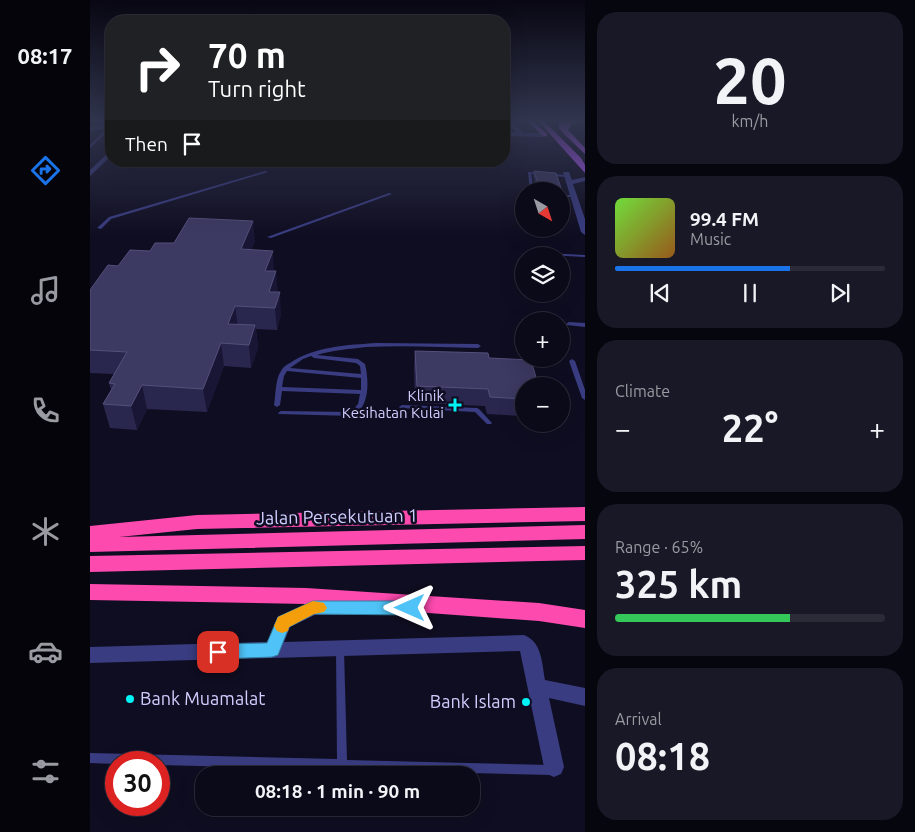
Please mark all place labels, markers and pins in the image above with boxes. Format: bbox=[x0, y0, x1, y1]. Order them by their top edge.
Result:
place label: Klinik Kesihatan Kulai bbox=[342, 387, 444, 421]
marker: Klinik Kesihatan Kulai bbox=[448, 398, 462, 412]
pin bbox=[197, 631, 239, 673]
place label: Bank Muamalat bbox=[140, 688, 265, 708]
place label: Bank Islam bbox=[430, 691, 516, 711]
marker: Bank Muamalat bbox=[124, 693, 136, 705]
marker: Bank Islam bbox=[520, 696, 532, 708]

